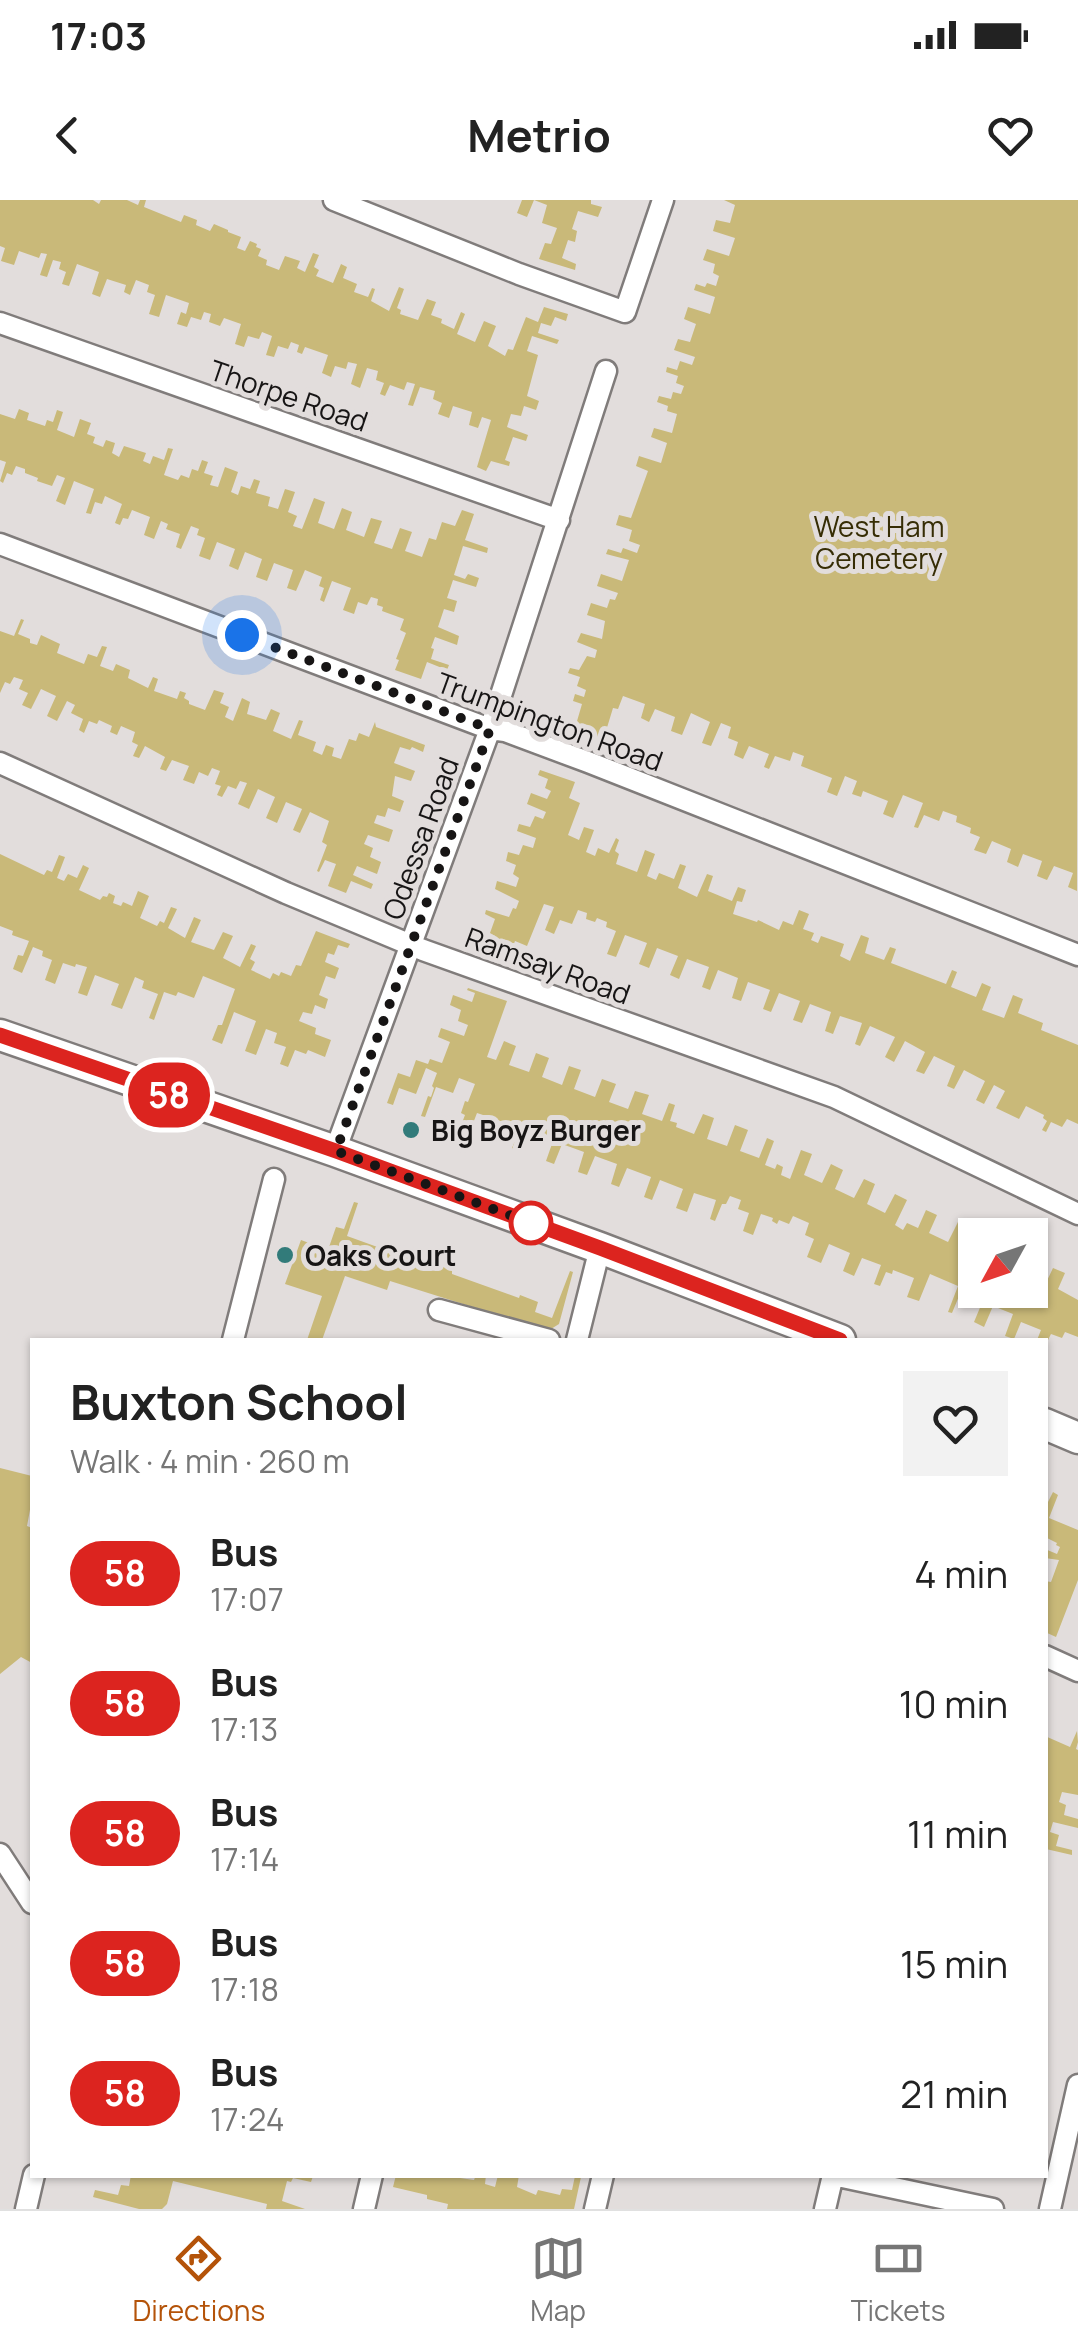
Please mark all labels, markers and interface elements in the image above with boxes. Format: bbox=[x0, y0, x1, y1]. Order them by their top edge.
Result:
text: 17:03 bbox=[50, 9, 147, 61]
text: Metrio bbox=[467, 104, 611, 166]
icon: back bbox=[40, 108, 95, 163]
icon: heart bbox=[983, 108, 1038, 163]
street label: Thorpe Road bbox=[205, 350, 373, 440]
park label: West Ham Cemetery bbox=[814, 507, 944, 577]
your location bbox=[217, 610, 267, 660]
street label: Trumpington Road bbox=[432, 662, 668, 780]
street label: Odessa Road bbox=[373, 752, 467, 924]
street label: Ramsay Road bbox=[460, 918, 636, 1012]
line badge: 58 bbox=[124, 1062, 214, 1128]
text: 58 bbox=[148, 1071, 190, 1119]
place label: Big Boyz Burger bbox=[431, 1111, 641, 1149]
marker: Big Boyz Burger bbox=[400, 1119, 422, 1141]
unlabelled marker bbox=[510, 1202, 552, 1244]
north arrow bbox=[958, 1218, 1048, 1308]
map controls bbox=[958, 1218, 1048, 1308]
place label: Oaks Court bbox=[305, 1236, 456, 1274]
marker: Oaks Court bbox=[274, 1244, 296, 1266]
text: Buxton School bbox=[70, 1369, 408, 1434]
button: heart bbox=[903, 1371, 1008, 1476]
text: Walk · 4 min · 260 m bbox=[70, 1439, 350, 1483]
text: Bus bbox=[210, 1525, 278, 1577]
text: 4 min bbox=[914, 1547, 1008, 1599]
text: 58 bbox=[104, 1549, 146, 1597]
text: 17:07 bbox=[210, 1577, 284, 1621]
text: Bus bbox=[210, 1655, 278, 1707]
text: 10 min bbox=[899, 1677, 1008, 1729]
text: 58 bbox=[104, 1679, 146, 1727]
text: 17:13 bbox=[210, 1707, 278, 1751]
text: Bus bbox=[210, 1785, 278, 1837]
text: 11 min bbox=[907, 1807, 1008, 1859]
text: 58 bbox=[104, 1809, 146, 1857]
text: 17:14 bbox=[210, 1837, 279, 1881]
text: Bus bbox=[210, 1915, 278, 1967]
text: 15 min bbox=[900, 1937, 1008, 1989]
text: 58 bbox=[104, 1939, 146, 1987]
text: 17:18 bbox=[210, 1967, 279, 2011]
text: Bus bbox=[210, 2045, 278, 2097]
text: 21 min bbox=[900, 2067, 1008, 2119]
text: 58 bbox=[104, 2069, 146, 2117]
text: 17:24 bbox=[210, 2097, 285, 2141]
tab: Directions bbox=[133, 2231, 265, 2329]
tab: Map bbox=[530, 2231, 586, 2329]
tab: Tickets bbox=[851, 2231, 945, 2329]

